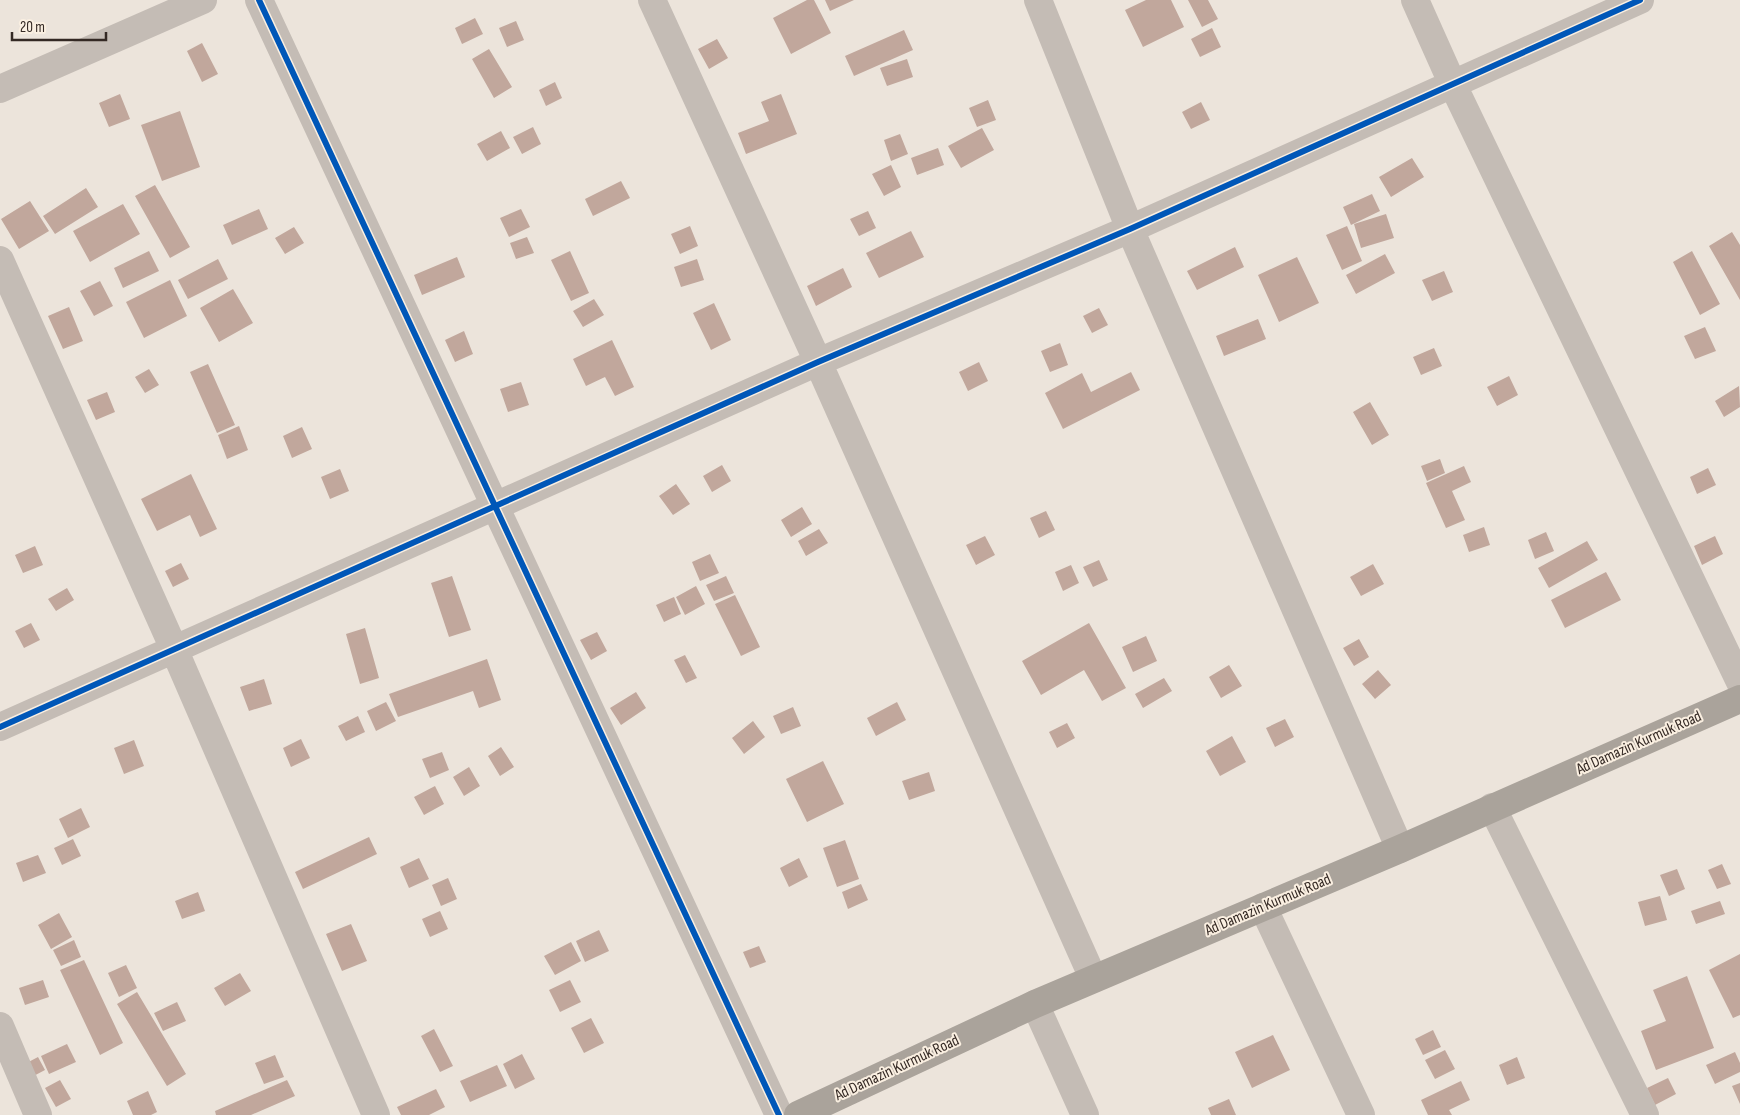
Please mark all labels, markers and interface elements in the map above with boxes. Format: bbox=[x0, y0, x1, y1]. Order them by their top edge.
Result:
scale bar bbox=[12, 10, 106, 42]
text: 20 m bbox=[20, 18, 45, 37]
street label: Ad Damazin Kurmuk Road bbox=[1573, 707, 1704, 780]
street label: Ad Damazin Kurmuk Road bbox=[1201, 870, 1334, 940]
street label: Ad Damazin Kurmuk Road bbox=[831, 1031, 962, 1106]

